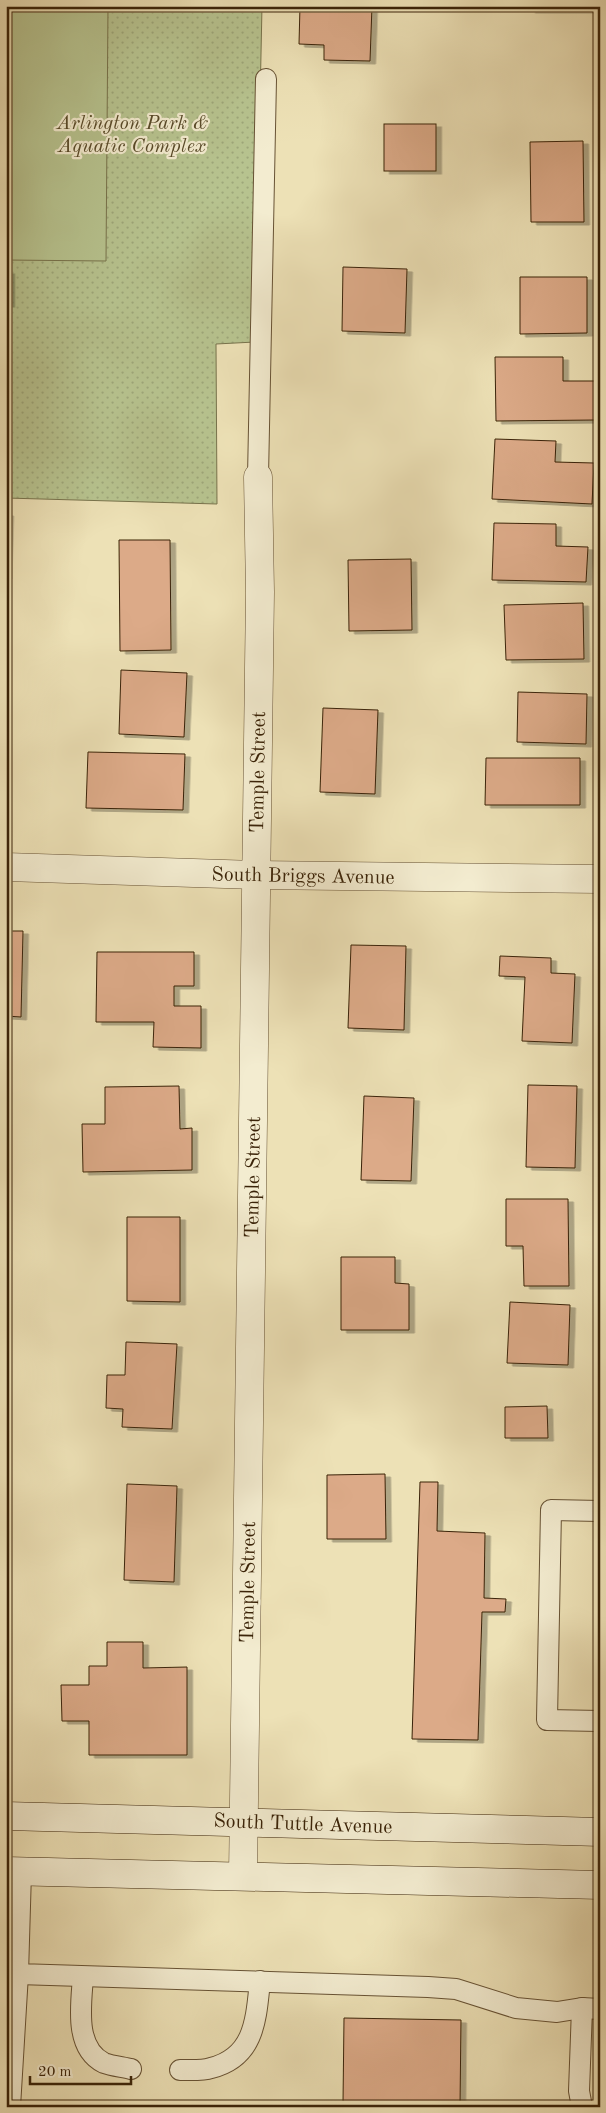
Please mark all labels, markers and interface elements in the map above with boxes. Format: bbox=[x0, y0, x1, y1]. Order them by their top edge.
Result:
park label: Arlington Park & Aquatic Complex bbox=[55, 114, 209, 157]
street label: Temple Street bbox=[248, 711, 270, 833]
street label: South Briggs Avenue bbox=[211, 865, 395, 889]
street label: Temple Street bbox=[243, 1116, 265, 1238]
street label: Temple Street bbox=[238, 1521, 260, 1643]
street label: South Tuttle Avenue bbox=[213, 1812, 393, 1838]
scale bar bbox=[30, 2053, 131, 2085]
text: 20 m bbox=[38, 2065, 72, 2080]

